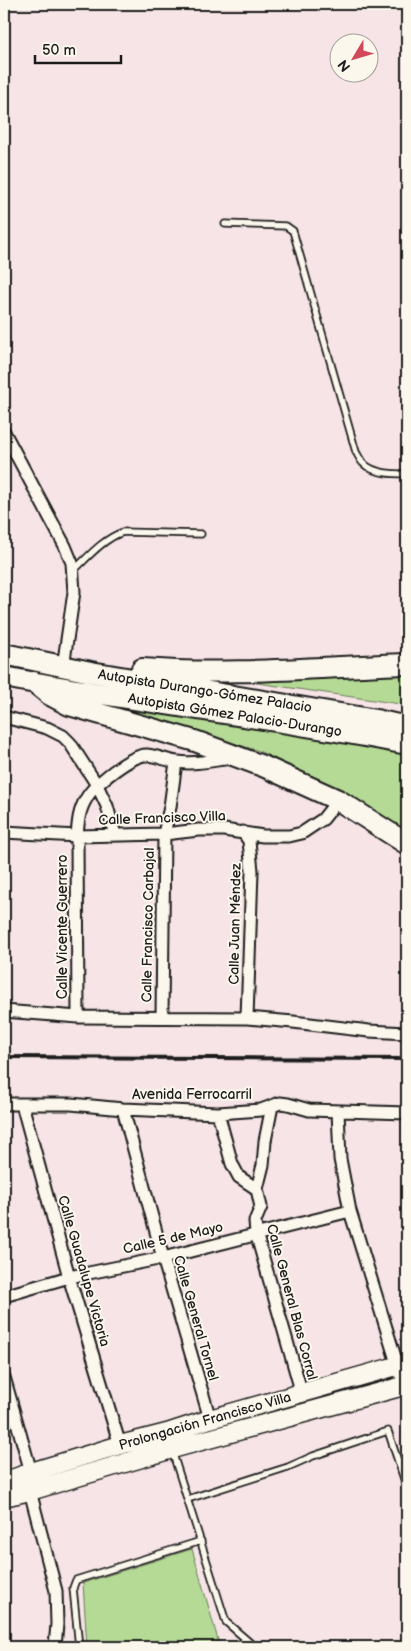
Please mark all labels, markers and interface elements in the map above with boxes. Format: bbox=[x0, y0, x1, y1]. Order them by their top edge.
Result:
scale bar bbox=[35, 32, 121, 64]
north arrow bbox=[328, 32, 378, 82]
text: 50 m bbox=[42, 41, 76, 60]
text: N bbox=[334, 56, 354, 75]
street label: Autopista Durango-Gómez Palacio bbox=[97, 666, 313, 716]
street label: Autopista Gómez Palacio-Durango bbox=[127, 690, 343, 740]
street label: Calle Francisco Villa bbox=[98, 807, 226, 829]
street label: Calle Francisco Carbajal bbox=[138, 847, 158, 1003]
street label: Calle Vicente Guerrero bbox=[54, 855, 71, 999]
street label: Calle Juan Méndez bbox=[225, 863, 245, 985]
street label: Avenida Ferrocarril bbox=[132, 1086, 252, 1103]
street label: Calle Guadalupe Victoria bbox=[54, 1193, 114, 1349]
street label: Calle 5 de Mayo bbox=[121, 1218, 225, 1258]
street label: Calle General Blas Corral bbox=[263, 1222, 321, 1382]
street label: Calle General Tornel bbox=[170, 1253, 222, 1383]
street label: Prolongación Francisco Villa bbox=[117, 1388, 293, 1454]

